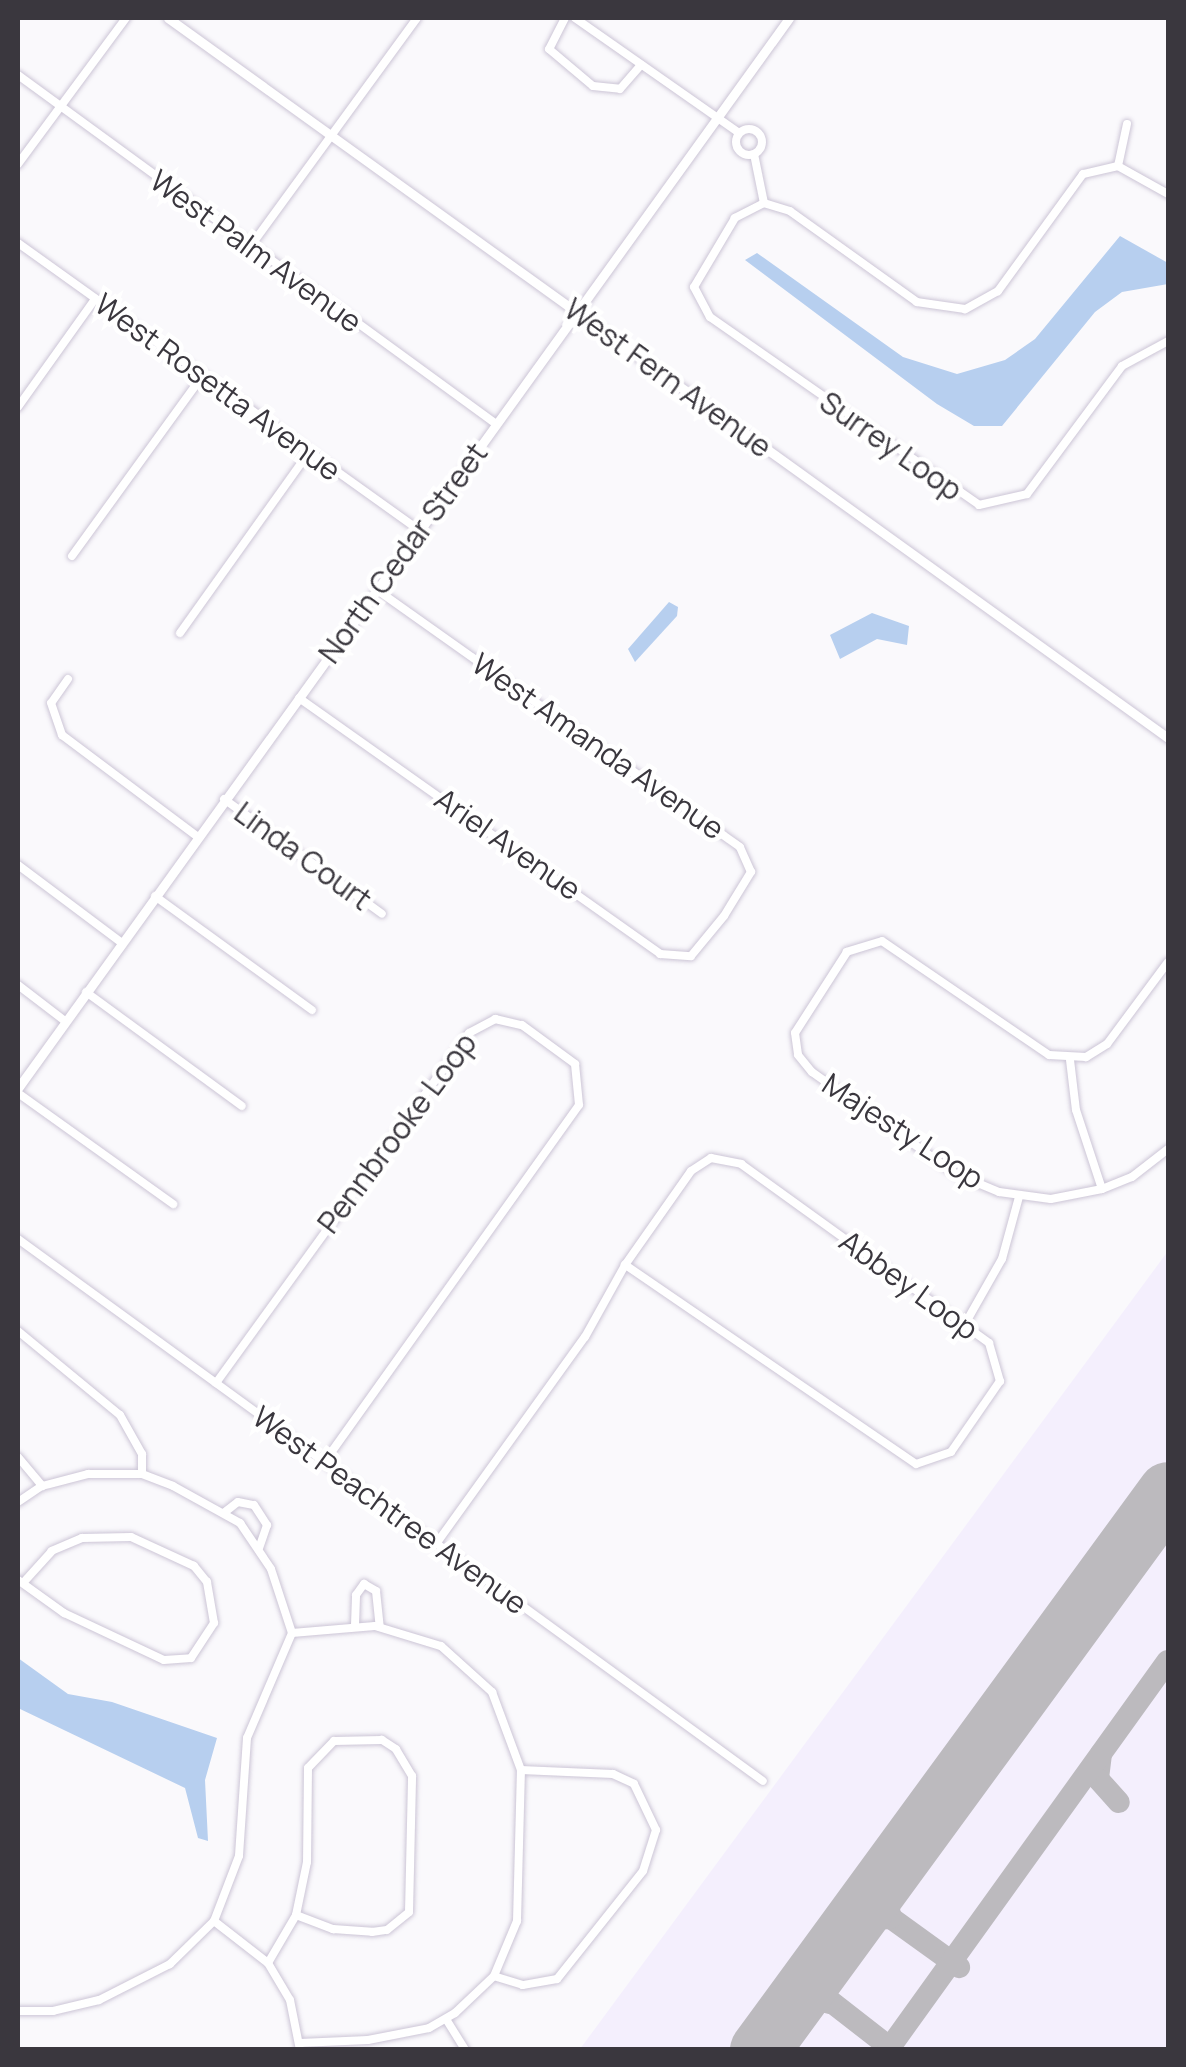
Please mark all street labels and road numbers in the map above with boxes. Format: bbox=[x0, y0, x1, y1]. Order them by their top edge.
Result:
street label: West Palm Avenue bbox=[143, 162, 369, 340]
street label: West Rosetta Avenue bbox=[88, 286, 348, 488]
street label: West Fern Avenue bbox=[557, 291, 779, 465]
street label: Surrey Loop bbox=[813, 384, 969, 508]
street label: North Cedar Street bbox=[311, 436, 495, 670]
street label: West Amanda Avenue bbox=[465, 645, 731, 847]
street label: Ariel Avenue bbox=[428, 780, 588, 908]
street label: Linda Court bbox=[228, 794, 378, 918]
street label: Pennbrooke Loop bbox=[310, 1026, 484, 1240]
street label: Majesty Loop bbox=[816, 1066, 990, 1196]
street label: Abbey Loop bbox=[833, 1223, 985, 1347]
street label: West Peachtree Avenue bbox=[246, 1398, 534, 1622]

